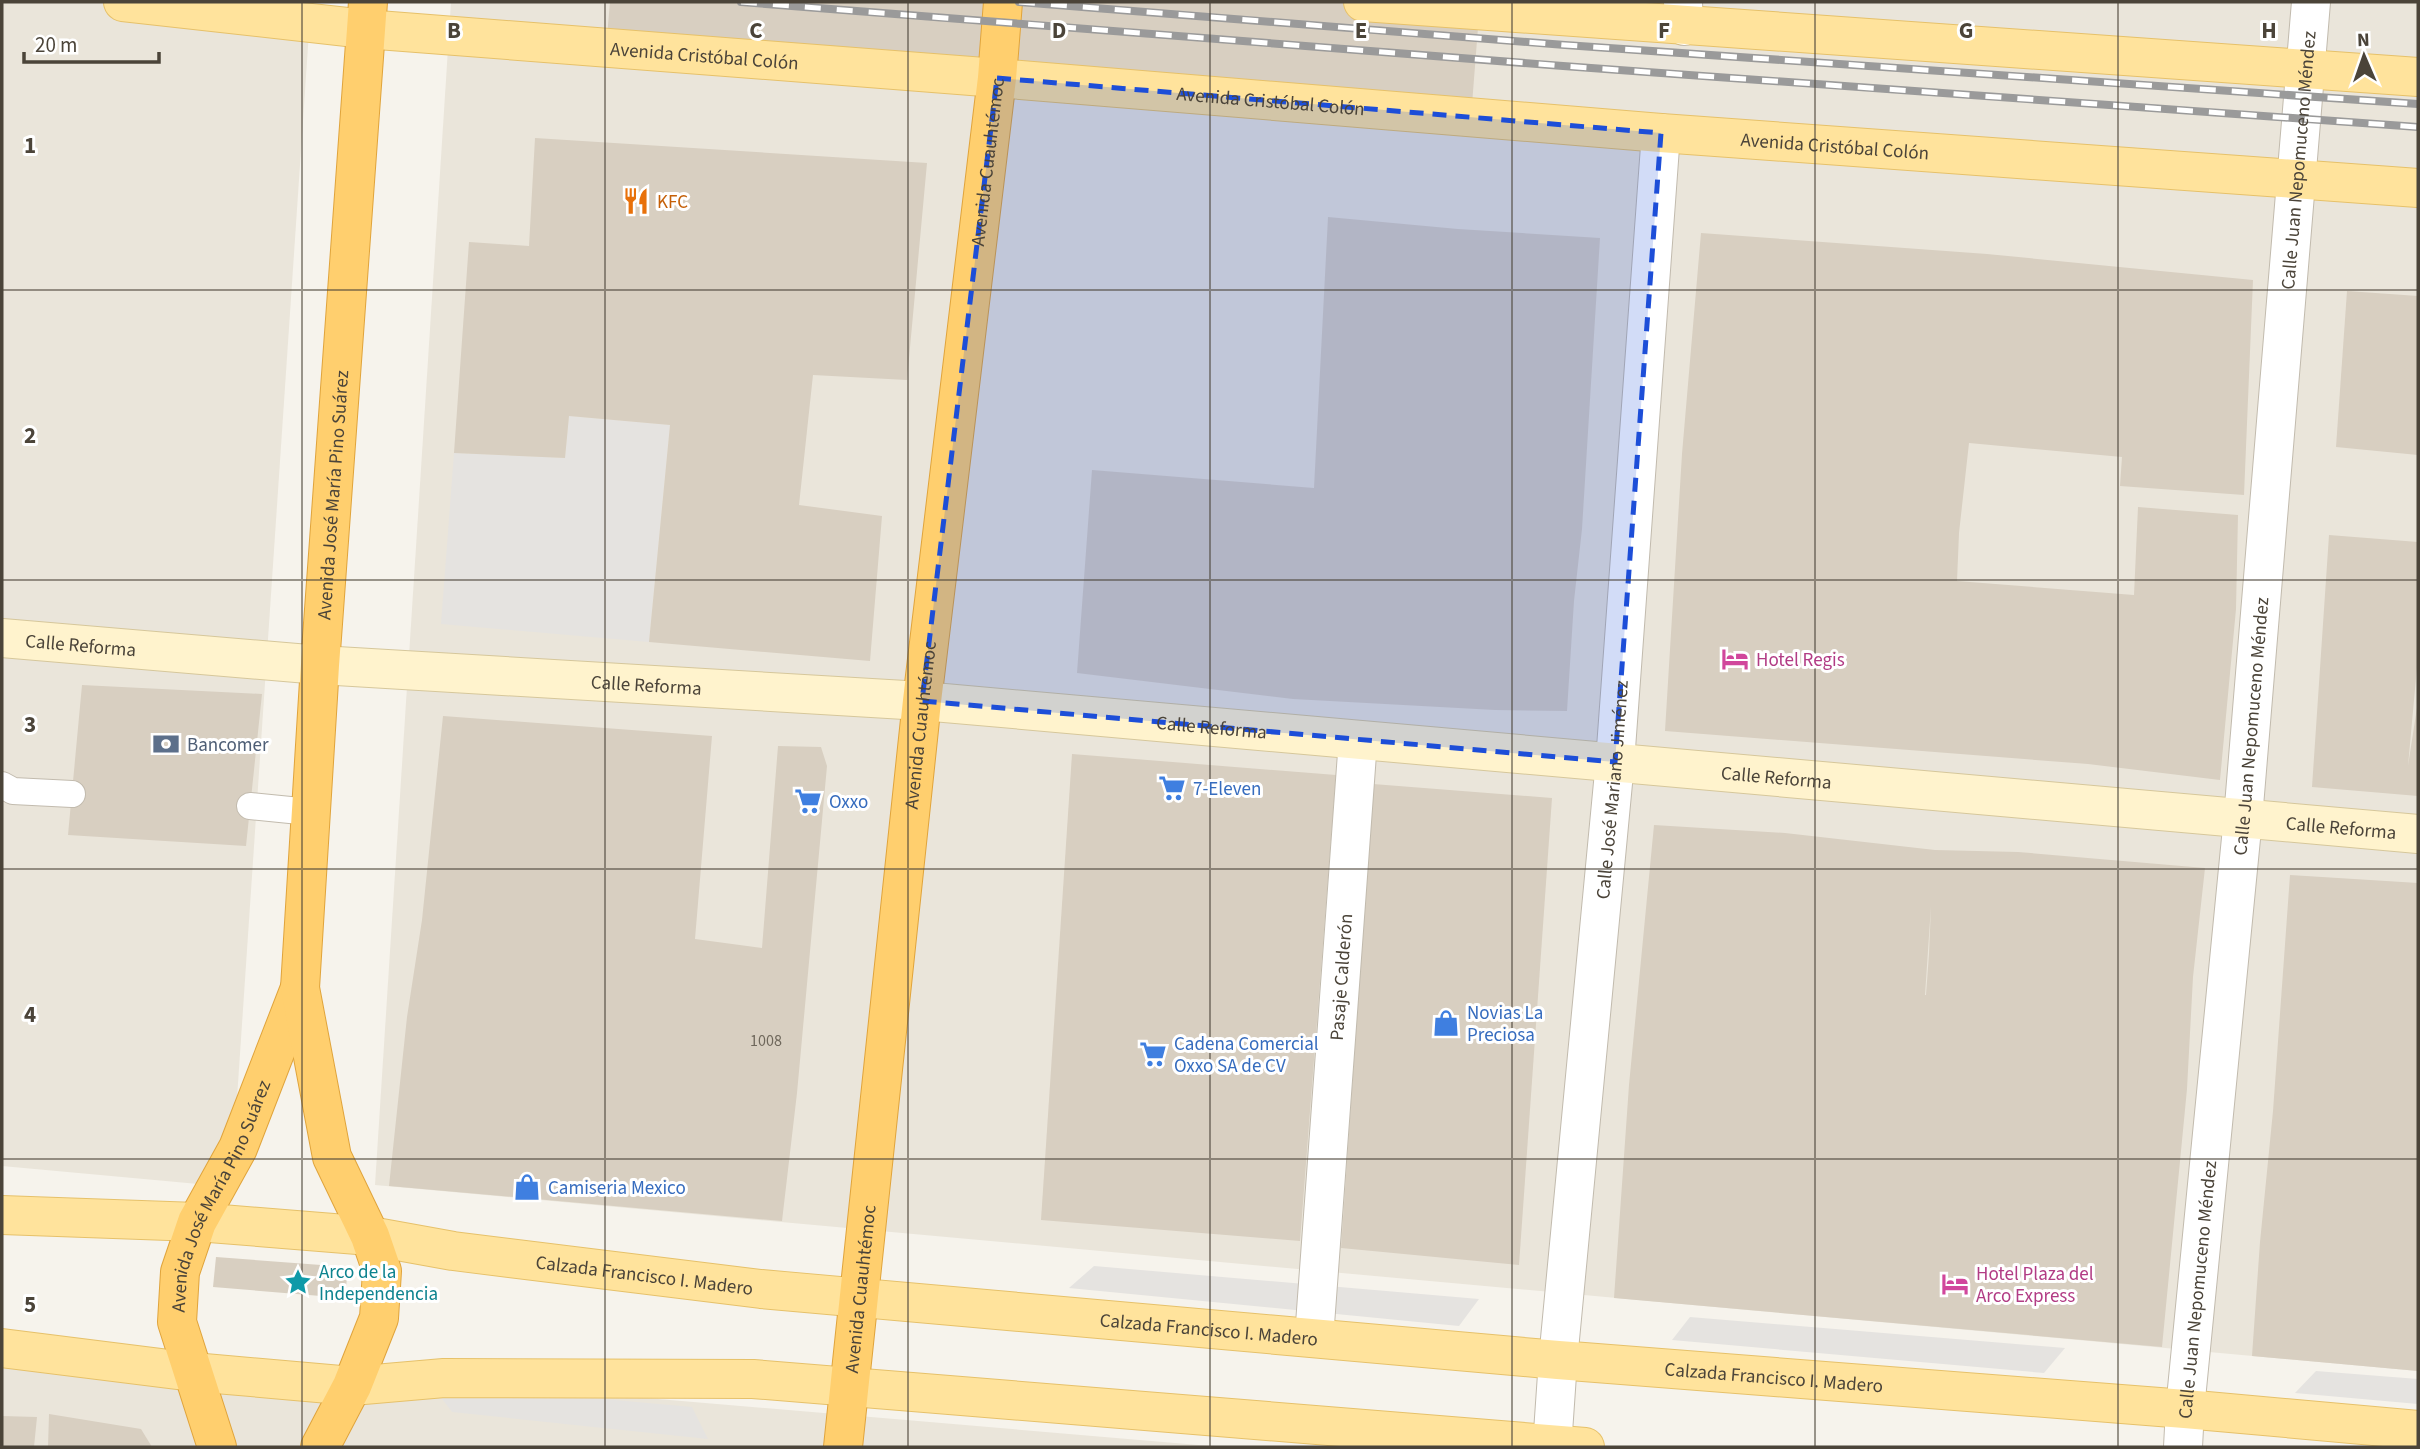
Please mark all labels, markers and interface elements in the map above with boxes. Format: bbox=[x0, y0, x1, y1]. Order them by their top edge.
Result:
text: B bbox=[447, 14, 461, 47]
text: C bbox=[749, 14, 763, 47]
text: D bbox=[1052, 14, 1066, 47]
text: E bbox=[1355, 14, 1367, 47]
text: F bbox=[1658, 14, 1670, 47]
text: G bbox=[1959, 14, 1973, 47]
text: H bbox=[2261, 14, 2277, 47]
scale bar bbox=[24, 21, 159, 65]
north arrow bbox=[2329, 21, 2399, 91]
text: N bbox=[2357, 27, 2370, 54]
text: 20 m bbox=[35, 30, 77, 60]
street label: Calle Juan Nepomuceno Méndez bbox=[2275, 30, 2324, 291]
street label: Avenida Cristóbal Colón bbox=[609, 36, 800, 78]
street label: Avenida Cuauhtémoc bbox=[965, 76, 1012, 248]
street label: Avenida Cristóbal Colón bbox=[1175, 81, 1366, 123]
street label: Avenida Cristóbal Colón bbox=[1740, 127, 1930, 167]
text: 1 bbox=[24, 129, 36, 162]
restaurant icon: KFC bbox=[621, 186, 651, 216]
place label: KFC bbox=[657, 189, 688, 216]
street label: Avenida José María Pino Suárez bbox=[311, 369, 356, 621]
text: 2 bbox=[24, 419, 36, 452]
street label: Calle Juan Nepomuceno Méndez bbox=[2227, 596, 2276, 857]
street label: Calle Reforma bbox=[24, 628, 137, 664]
street label: Avenida Cuauhtémoc bbox=[899, 639, 944, 811]
hotel icon: Hotel Regis bbox=[1720, 644, 1750, 674]
place label: Hotel Regis bbox=[1756, 647, 1845, 674]
street label: Calle Reforma bbox=[590, 669, 702, 703]
street label: Calle José Mariano Jiménez bbox=[1590, 679, 1636, 901]
text: 3 bbox=[24, 708, 36, 741]
street label: Calle Reforma bbox=[1155, 710, 1268, 747]
bank icon: Bancomer bbox=[151, 729, 181, 759]
place label: Bancomer bbox=[187, 732, 269, 759]
street label: Calle Reforma bbox=[1720, 760, 1833, 797]
supermarket icon: 7-Eleven bbox=[1157, 773, 1187, 803]
place label: 7-Eleven bbox=[1193, 776, 1261, 803]
supermarket icon: Oxxo bbox=[793, 786, 823, 816]
place label: Oxxo bbox=[829, 789, 868, 816]
street label: Calle Reforma bbox=[2285, 810, 2398, 847]
street label: Pasaje Calderón bbox=[1324, 913, 1360, 1042]
text: 4 bbox=[24, 998, 36, 1031]
place label: Novias La Preciosa bbox=[1467, 1000, 1543, 1049]
shop icon: Novias La Preciosa bbox=[1431, 1008, 1461, 1038]
house number: 1008 bbox=[750, 1030, 782, 1052]
place label: Cadena Comercial Oxxo SA de CV bbox=[1174, 1031, 1319, 1080]
supermarket icon: Cadena Comercial Oxxo SA de CV bbox=[1138, 1039, 1168, 1069]
street label: Avenida José María Pino Suárez bbox=[166, 1076, 278, 1313]
street label: Calle Juan Nepomuceno Méndez bbox=[2173, 1159, 2224, 1419]
shop icon: Camiseria Mexico bbox=[512, 1172, 542, 1202]
place label: Camiseria Mexico bbox=[548, 1175, 686, 1202]
street label: Avenida Cuauhtémoc bbox=[839, 1203, 884, 1375]
street label: Calzada Francisco I. Madero bbox=[534, 1249, 755, 1303]
place label: Arco de la Independencia bbox=[319, 1259, 438, 1308]
place label: Hotel Plaza del Arco Express bbox=[1976, 1261, 2094, 1310]
place icon: Arco de la Independencia bbox=[283, 1267, 313, 1297]
hotel icon: Hotel Plaza del Arco Express bbox=[1940, 1269, 1970, 1299]
text: 5 bbox=[24, 1288, 36, 1321]
street label: Calzada Francisco I. Madero bbox=[1098, 1307, 1319, 1354]
street label: Calzada Francisco I. Madero bbox=[1663, 1356, 1884, 1400]

